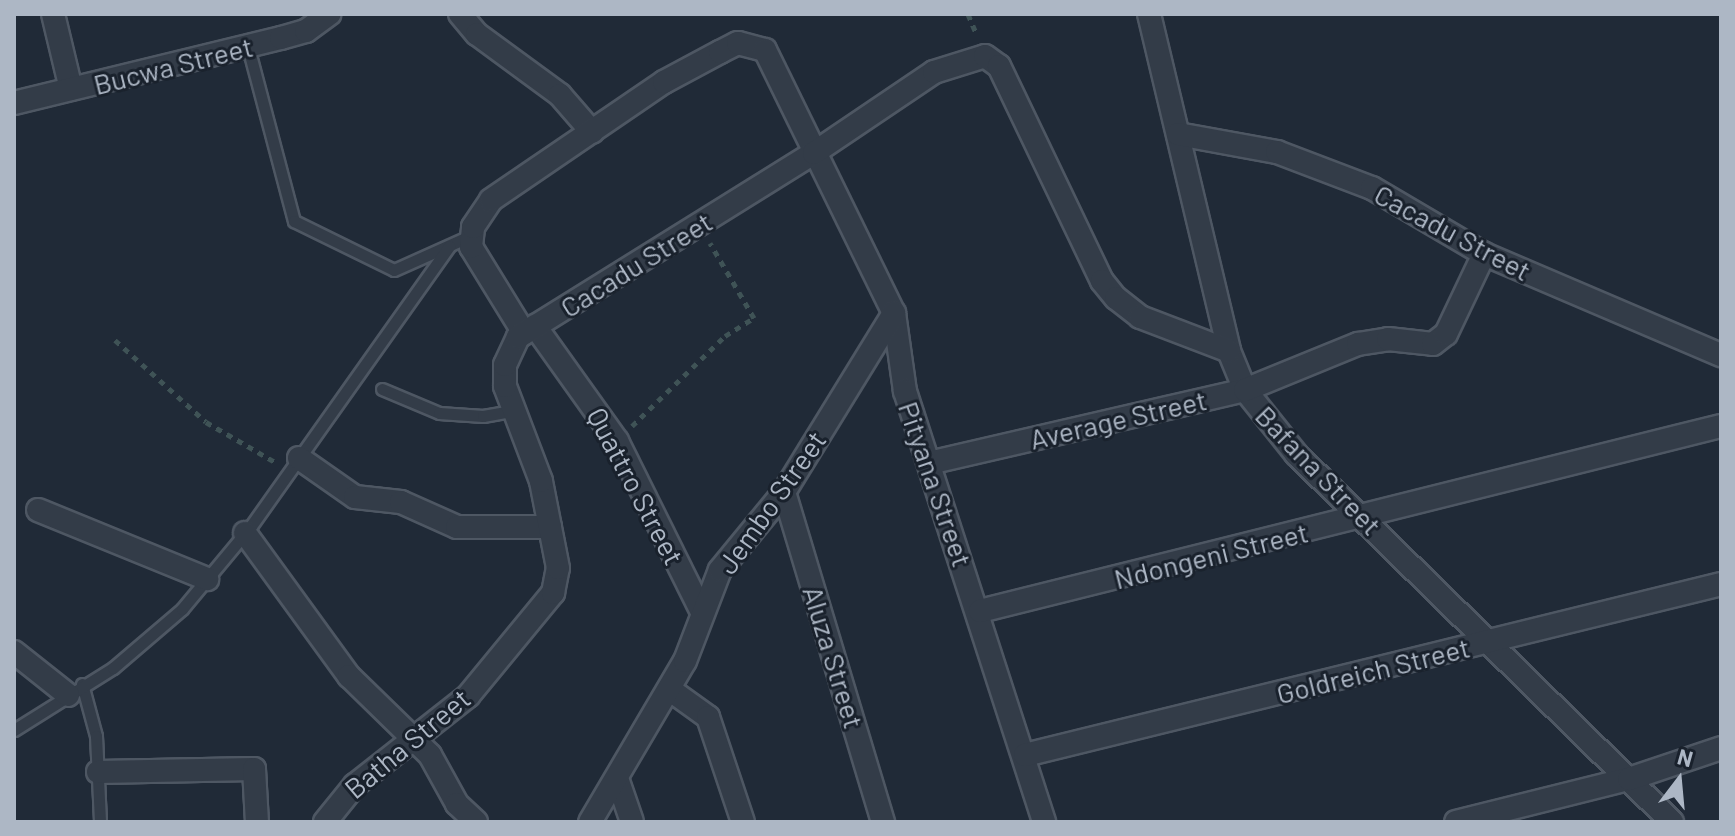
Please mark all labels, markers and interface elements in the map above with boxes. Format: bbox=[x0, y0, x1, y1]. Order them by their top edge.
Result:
street label: Bucwa Street bbox=[90, 29, 256, 101]
street label: Cacadu Street bbox=[1369, 177, 1537, 287]
street label: Cacadu Street bbox=[554, 204, 718, 324]
street label: Average Street bbox=[1026, 382, 1210, 456]
street label: Pityana Street bbox=[892, 397, 980, 571]
street label: Bafana Street bbox=[1249, 398, 1389, 542]
street label: Quattro Street bbox=[581, 402, 691, 570]
street label: Jembo Street bbox=[709, 424, 833, 580]
street label: Ndongeni Street bbox=[1111, 515, 1311, 595]
street label: Aluza Street bbox=[796, 582, 872, 732]
street label: Goldreich Street bbox=[1273, 630, 1473, 710]
street label: Batha Street bbox=[338, 681, 476, 805]
north arrow bbox=[1639, 740, 1719, 820]
text: N bbox=[1675, 742, 1696, 771]

